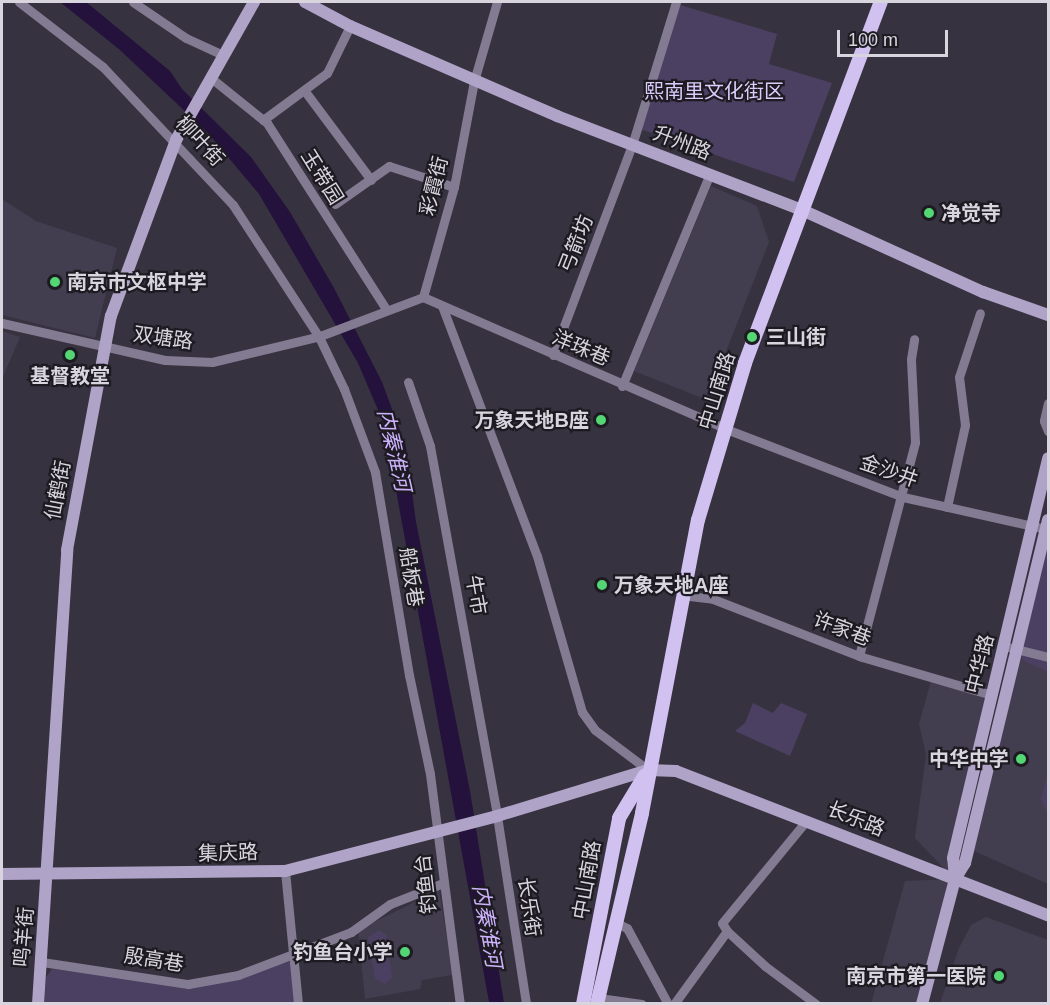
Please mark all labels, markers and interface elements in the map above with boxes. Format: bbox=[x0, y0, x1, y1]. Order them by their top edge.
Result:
scale bar bbox=[840, 18, 951, 56]
text: 100 m bbox=[848, 30, 898, 50]
park label: 熙南里文化街区 bbox=[644, 79, 784, 103]
street label: 柳叶街 bbox=[171, 111, 229, 171]
street label: 升州路 bbox=[650, 121, 714, 165]
street label: 玉带园 bbox=[296, 145, 348, 209]
street label: 彩霞街 bbox=[415, 154, 453, 218]
place label: 净觉寺 bbox=[941, 201, 1001, 225]
marker: 净觉寺 bbox=[922, 206, 936, 220]
street label: 弓箭坊 bbox=[554, 212, 598, 276]
place label: 南京市文枢中学 bbox=[67, 270, 207, 294]
marker: 南京市文枢中学 bbox=[48, 275, 62, 289]
street label: 双塘路 bbox=[132, 322, 194, 354]
street label: 洋珠巷 bbox=[549, 325, 613, 371]
place label: 三山街 bbox=[766, 325, 826, 349]
marker: 三山街 bbox=[743, 328, 761, 346]
marker: 基督教堂 bbox=[63, 348, 77, 362]
street label: 中山南路 bbox=[694, 349, 740, 433]
place label: 基督教堂 bbox=[30, 364, 110, 388]
water label: 内秦淮河 bbox=[372, 406, 416, 494]
place label: 万象天地B座 bbox=[475, 408, 589, 432]
marker: 万象天地B座 bbox=[594, 413, 608, 427]
street label: 金沙井 bbox=[857, 450, 921, 492]
street label: 仙鹤街 bbox=[40, 458, 76, 522]
street label: 船板巷 bbox=[394, 545, 428, 609]
street label: 牛市 bbox=[461, 573, 491, 617]
place label: 万象天地A座 bbox=[614, 573, 728, 597]
marker: 万象天地A座 bbox=[595, 578, 609, 592]
street label: 许家巷 bbox=[810, 607, 874, 651]
street label: 中华路 bbox=[961, 632, 999, 696]
place label: 中华中学 bbox=[929, 747, 1009, 771]
marker: 中华中学 bbox=[1014, 752, 1028, 766]
street label: 长乐路 bbox=[824, 797, 888, 841]
street label: 中山南路 bbox=[568, 839, 606, 921]
street label: 集庆路 bbox=[198, 840, 258, 866]
street label: 钓鱼台 bbox=[410, 853, 442, 915]
street label: 长乐街 bbox=[513, 876, 545, 938]
water label: 内秦淮河 bbox=[467, 882, 507, 970]
street label: 鸣羊街 bbox=[9, 906, 39, 968]
place label: 钓鱼台小学 bbox=[293, 940, 393, 964]
street label: 殷高巷 bbox=[122, 943, 186, 977]
marker: 钓鱼台小学 bbox=[398, 945, 412, 959]
place label: 南京市第一医院 bbox=[846, 964, 986, 988]
marker: 南京市第一医院 bbox=[990, 967, 1008, 985]

